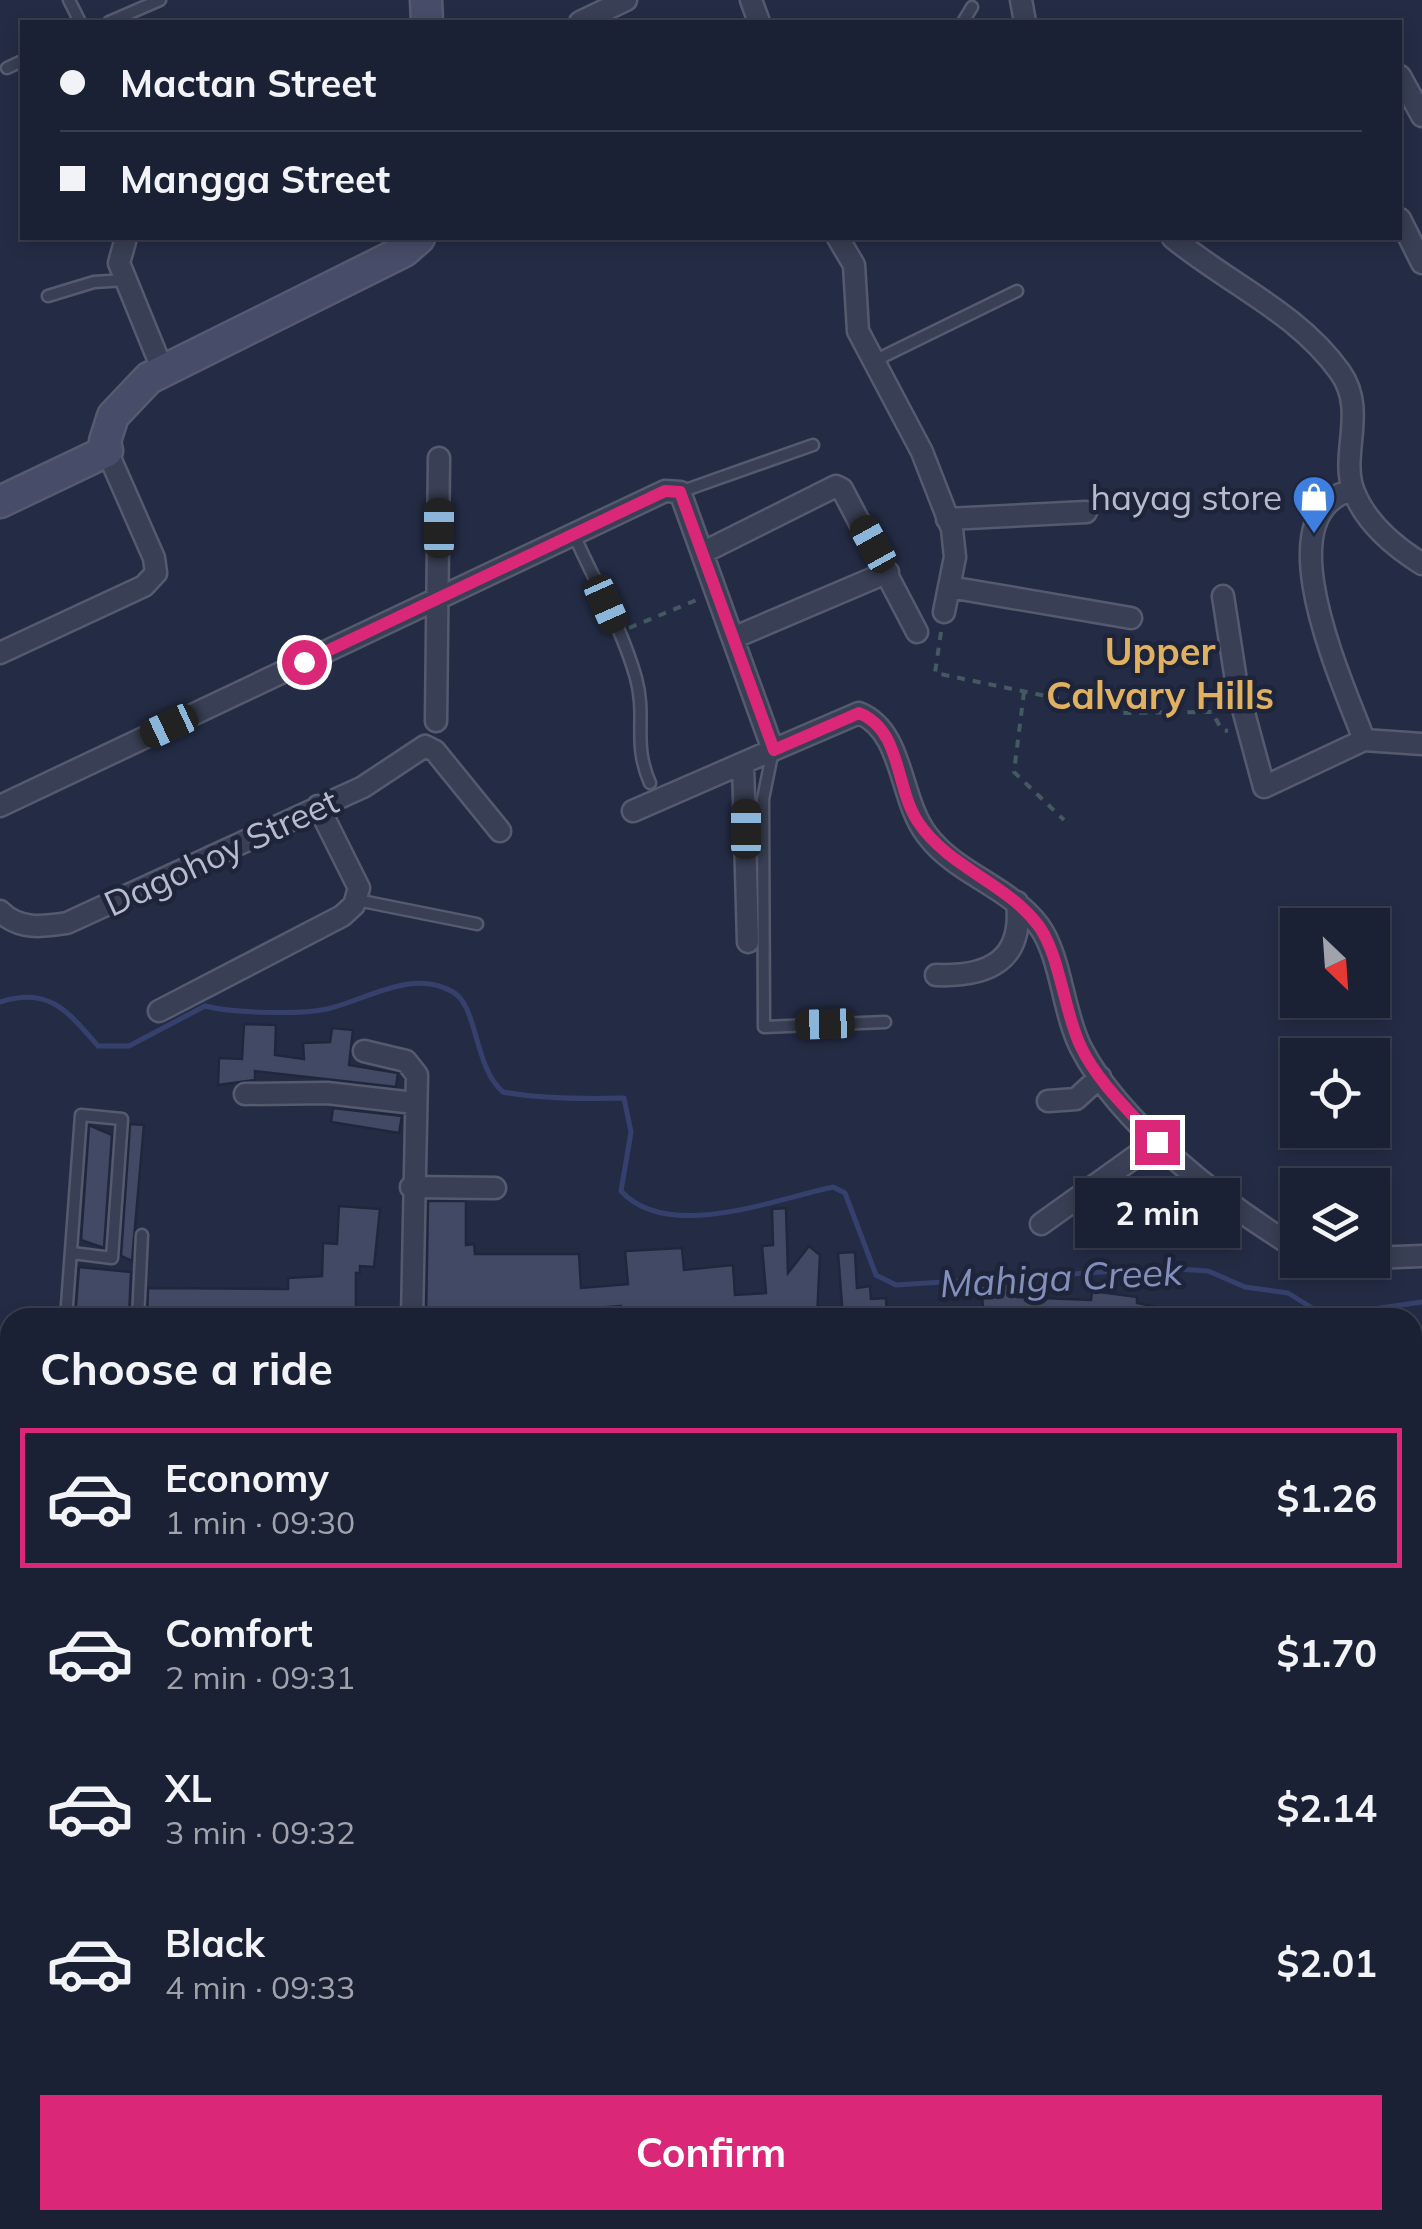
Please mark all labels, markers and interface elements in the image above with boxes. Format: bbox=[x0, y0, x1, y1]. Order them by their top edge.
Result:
text: Mactan Street bbox=[120, 59, 376, 107]
text: Mangga Street bbox=[120, 155, 390, 203]
shop icon: hayag store bbox=[1291, 474, 1337, 535]
place label: hayag store bbox=[1090, 475, 1282, 519]
car bbox=[424, 498, 454, 558]
car bbox=[845, 510, 901, 578]
car bbox=[580, 570, 632, 638]
district label: Upper Calvary Hills bbox=[1046, 627, 1274, 719]
route start bbox=[282, 640, 327, 685]
car bbox=[135, 700, 203, 752]
street label: Dagohoy Street bbox=[97, 779, 345, 925]
car bbox=[731, 799, 761, 859]
north arrow bbox=[1280, 908, 1390, 1018]
map controls bbox=[1280, 908, 1390, 1278]
car bbox=[794, 1008, 856, 1040]
button: locate bbox=[1280, 1038, 1390, 1148]
route end bbox=[1135, 1120, 1180, 1165]
button: layers bbox=[1280, 1168, 1390, 1278]
callout: 2 min bbox=[1074, 1177, 1240, 1247]
text: 2 min bbox=[1115, 1193, 1200, 1233]
water label: Mahiga Creek bbox=[939, 1247, 1185, 1307]
text: Choose a ride bbox=[40, 1340, 333, 1396]
icon: car bbox=[45, 1453, 135, 1543]
text: Economy bbox=[165, 1454, 329, 1502]
text: $1.26 bbox=[1276, 1474, 1377, 1522]
text: 1 min · 09:30 bbox=[165, 1502, 355, 1542]
icon: car bbox=[45, 1608, 135, 1698]
text: Comfort bbox=[165, 1609, 313, 1657]
text: $1.70 bbox=[1276, 1629, 1377, 1677]
text: 2 min · 09:31 bbox=[165, 1657, 355, 1697]
icon: car bbox=[45, 1763, 135, 1853]
text: XL bbox=[165, 1764, 212, 1812]
text: $2.14 bbox=[1276, 1784, 1377, 1832]
text: 3 min · 09:32 bbox=[165, 1812, 355, 1852]
icon: car bbox=[45, 1918, 135, 2008]
text: Black bbox=[165, 1919, 265, 1967]
text: $2.01 bbox=[1276, 1939, 1377, 1987]
text: 4 min · 09:33 bbox=[165, 1967, 355, 2007]
button: Confirm bbox=[40, 2095, 1382, 2210]

